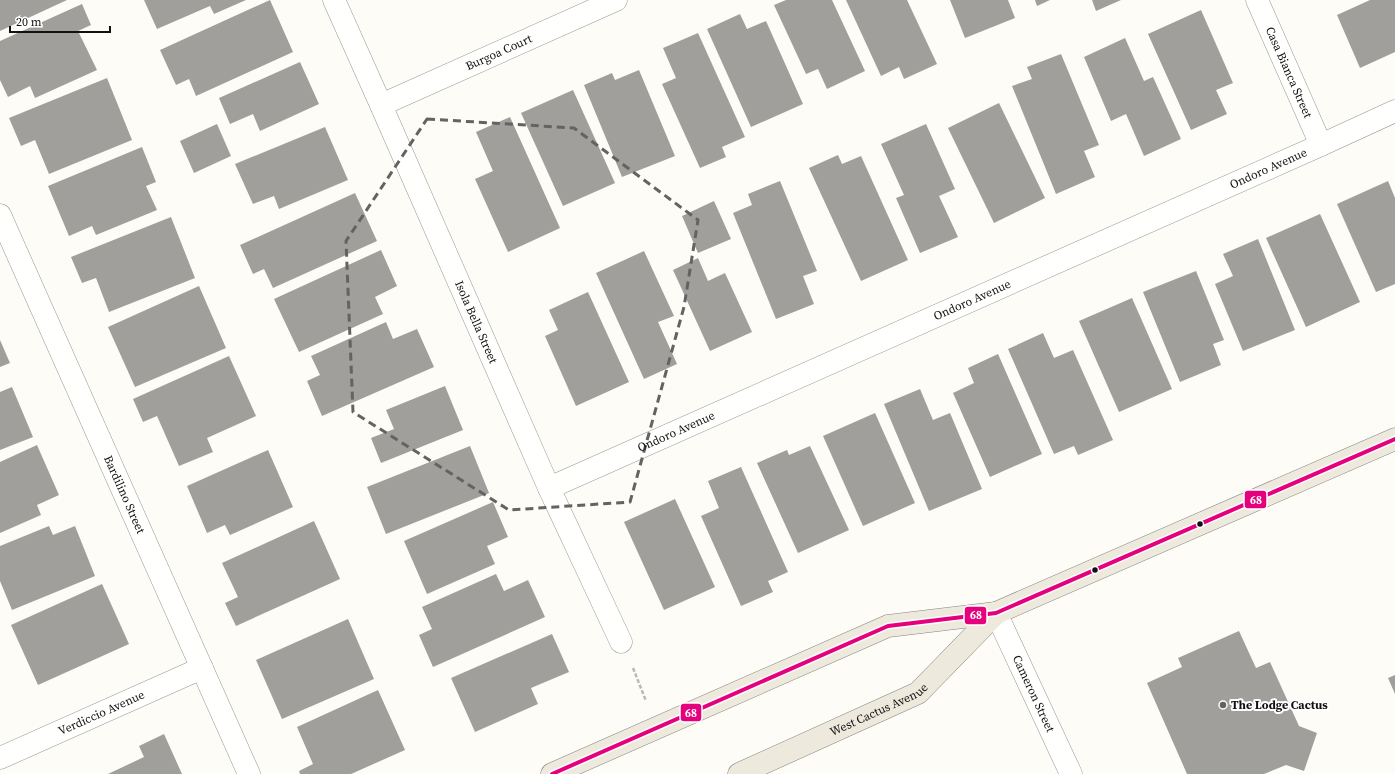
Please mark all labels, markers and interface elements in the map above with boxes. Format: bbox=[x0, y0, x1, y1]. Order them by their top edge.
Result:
scale bar bbox=[10, 8, 110, 34]
text: 20 m bbox=[16, 14, 42, 30]
street label: Casa Bianca Street bbox=[1262, 24, 1316, 120]
street label: Burgoa Court bbox=[463, 31, 535, 74]
street label: Ondoro Avenue bbox=[1227, 144, 1309, 193]
street label: Ondoro Avenue bbox=[931, 276, 1013, 324]
street label: Isola Bella Street bbox=[451, 278, 501, 366]
street label: Ondoro Avenue bbox=[635, 407, 717, 456]
street label: Bardilino Street bbox=[100, 453, 149, 536]
line badge: 68 bbox=[1244, 490, 1267, 509]
text: 68 bbox=[1250, 493, 1262, 508]
unlabelled marker bbox=[1195, 519, 1205, 529]
unlabelled marker bbox=[1090, 565, 1100, 575]
line badge: 68 bbox=[964, 606, 987, 625]
text: 68 bbox=[970, 608, 982, 623]
street label: Cameron Street bbox=[1009, 653, 1058, 735]
street label: West Cactus Avenue bbox=[827, 680, 931, 740]
street label: Verdiccio Avenue bbox=[56, 687, 147, 739]
place label: The Lodge Cactus bbox=[1231, 697, 1328, 713]
marker: The Lodge Cactus bbox=[1218, 700, 1228, 710]
line badge: 68 bbox=[680, 703, 702, 722]
text: 68 bbox=[685, 706, 697, 721]

